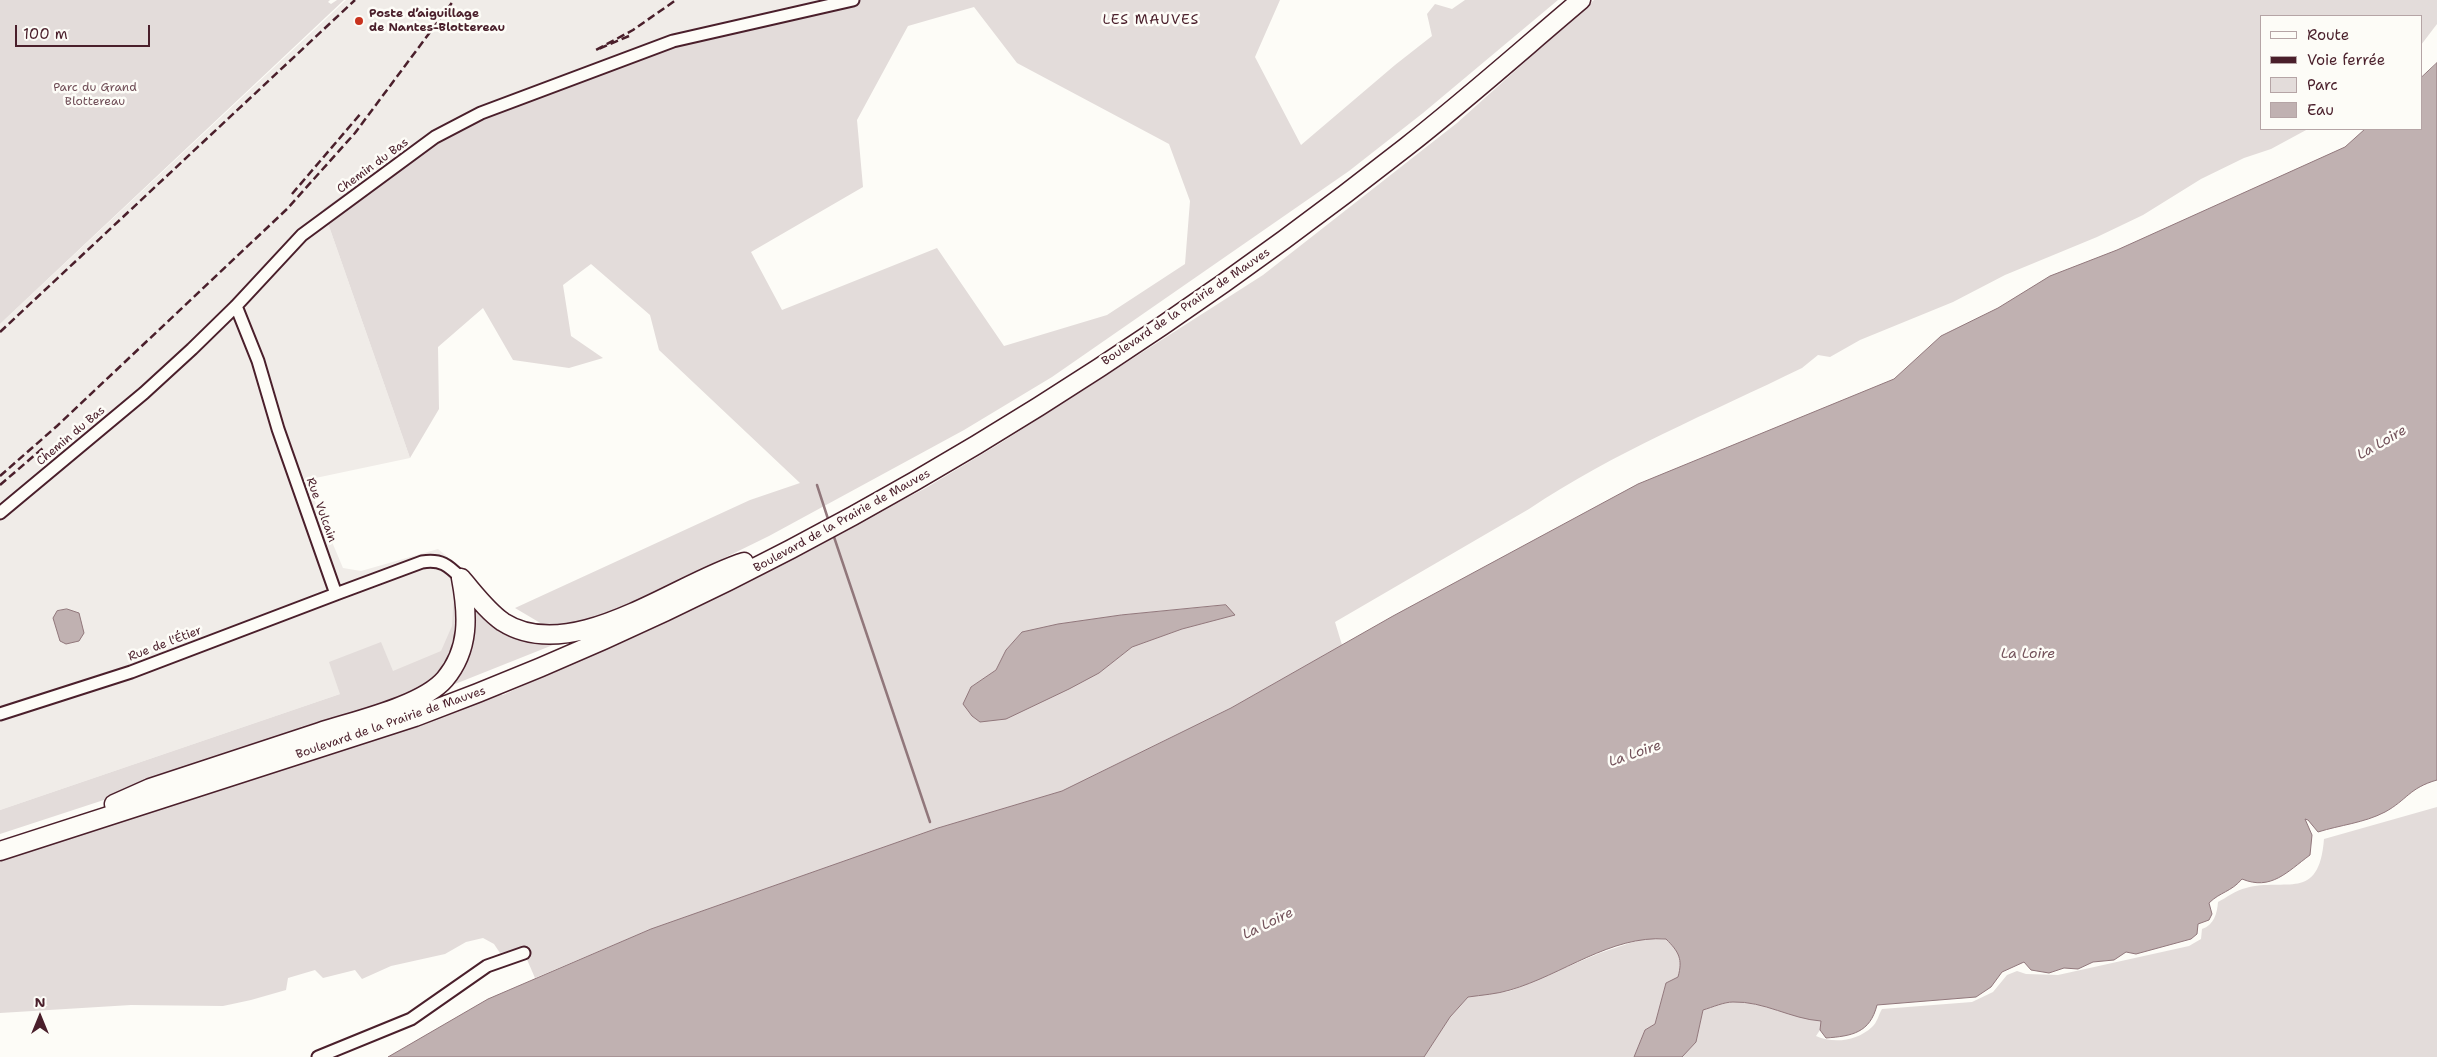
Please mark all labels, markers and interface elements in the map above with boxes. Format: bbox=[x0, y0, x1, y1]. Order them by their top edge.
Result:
place label: Poste d’aiguillage de Nantes-Blottereau bbox=[369, 7, 505, 35]
district label: LES MAUVES bbox=[1101, 12, 1201, 28]
scale bar bbox=[18, 15, 152, 47]
marker: Poste d’aiguillage de Nantes-Blottereau bbox=[353, 15, 365, 27]
legend bbox=[2260, 15, 2422, 130]
text: 100 m bbox=[23, 24, 68, 44]
text: Route bbox=[2307, 25, 2349, 45]
text: Voie ferrée bbox=[2307, 50, 2385, 70]
text: Parc bbox=[2307, 75, 2338, 95]
park label: Parc du Grand Blottereau bbox=[53, 81, 137, 109]
text: Eau bbox=[2307, 100, 2334, 120]
street label: Chemin du Bas bbox=[334, 135, 412, 197]
street label: Boulevard de la Prairie de Mauves bbox=[1099, 245, 1273, 369]
street label: Chemin du Bas bbox=[34, 403, 108, 469]
water label: La Loire bbox=[2354, 422, 2410, 464]
street label: Boulevard de la Prairie de Mauves bbox=[751, 466, 933, 576]
street label: Rue Vulcain bbox=[303, 476, 339, 544]
street label: Rue de l'Étier bbox=[126, 623, 204, 665]
water label: La Loire bbox=[2001, 646, 2055, 662]
street label: Boulevard de la Prairie de Mauves bbox=[294, 684, 488, 762]
water label: La Loire bbox=[1607, 737, 1663, 771]
water label: La Loire bbox=[1240, 905, 1296, 943]
north arrow bbox=[15, 992, 65, 1042]
text: N bbox=[34, 993, 46, 1011]

